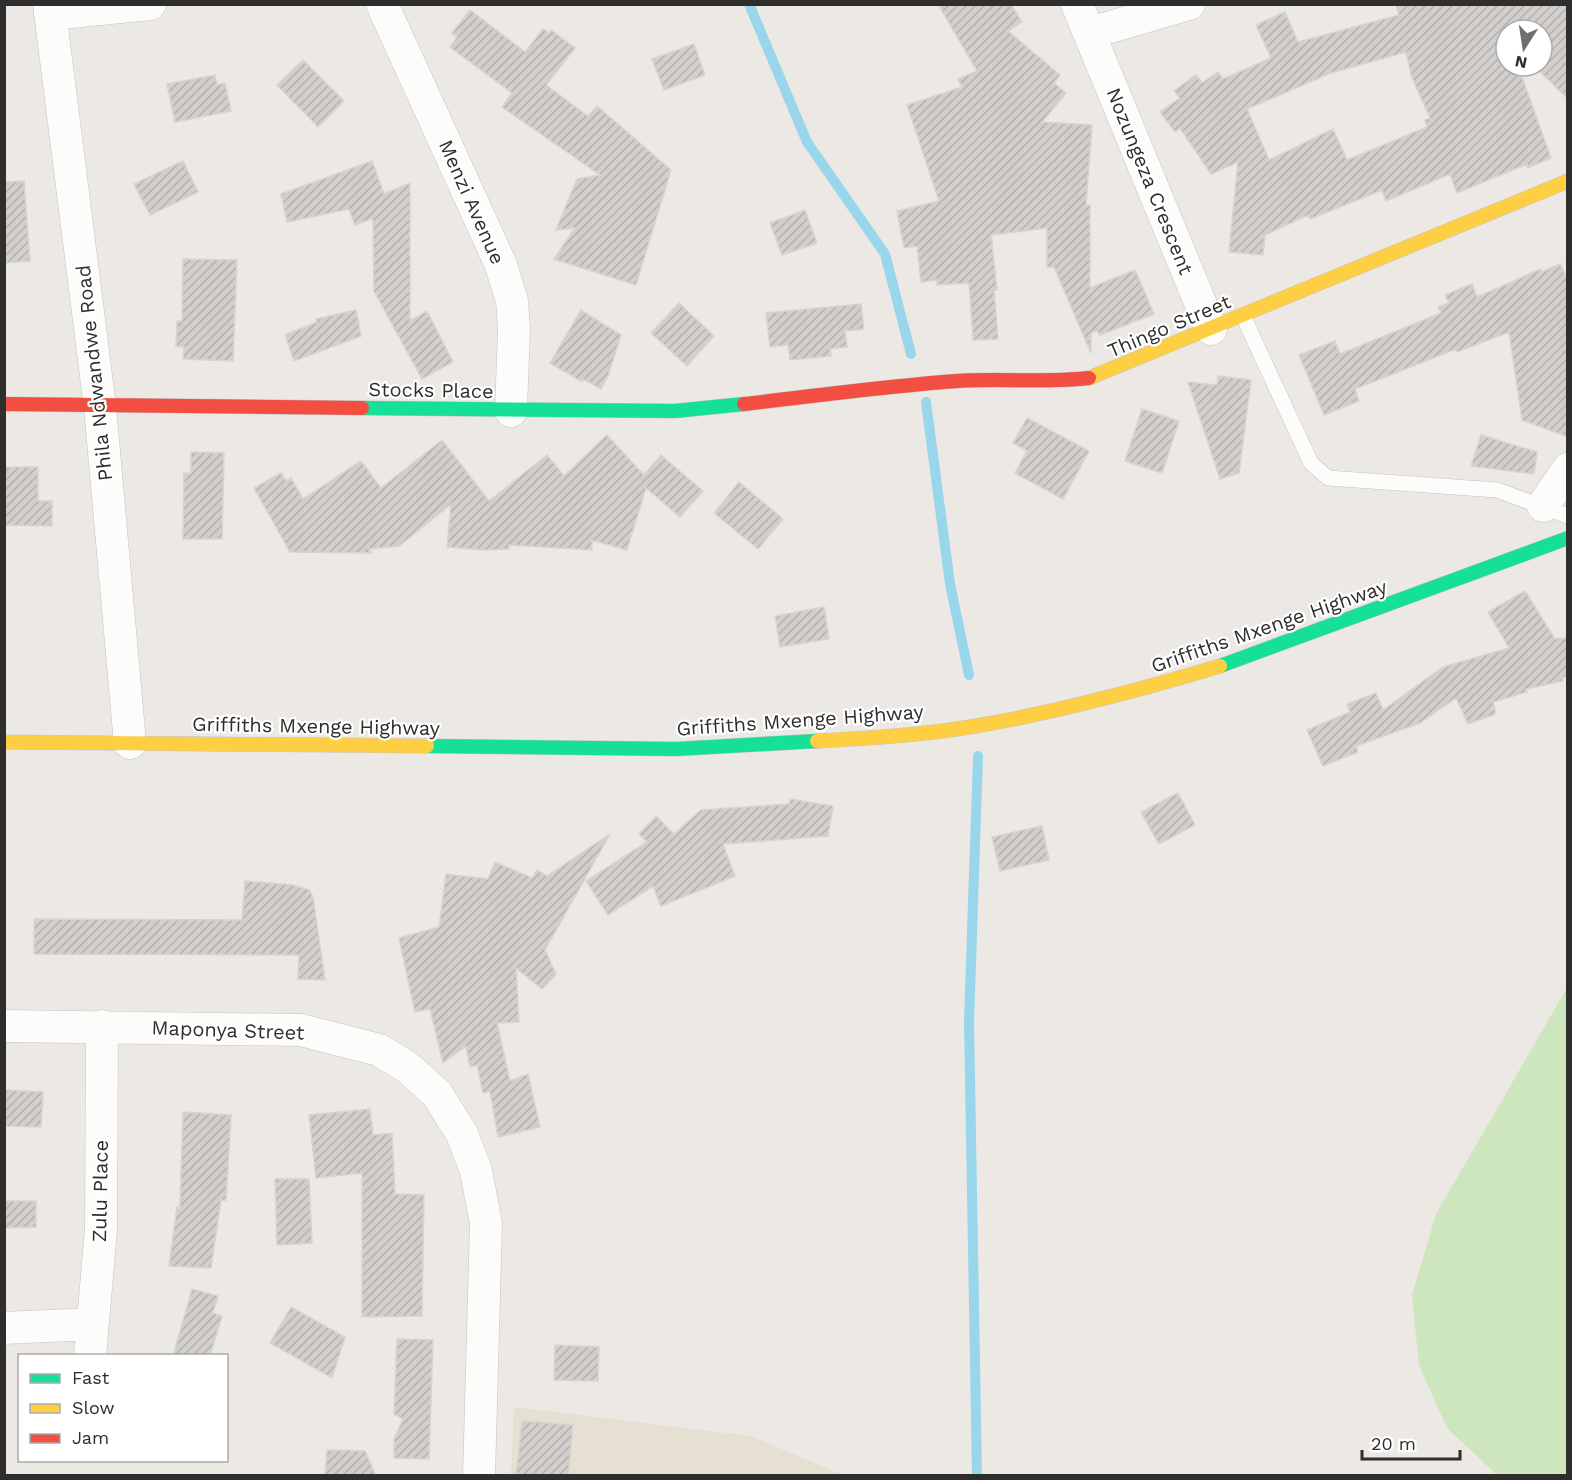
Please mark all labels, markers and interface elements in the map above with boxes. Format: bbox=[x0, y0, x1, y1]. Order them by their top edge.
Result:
north arrow bbox=[1494, 18, 1554, 78]
text: N bbox=[1513, 52, 1529, 73]
street label: Nozungeza Crescent bbox=[1102, 84, 1199, 278]
street label: Menzi Avenue bbox=[434, 136, 510, 268]
street label: Phila Ndwandwe Road bbox=[71, 264, 117, 482]
street label: Thingo Street bbox=[1104, 289, 1235, 363]
street label: Stocks Place bbox=[368, 377, 494, 403]
street label: Griffiths Mxenge Highway bbox=[1148, 574, 1391, 678]
street label: Griffiths Mxenge Highway bbox=[676, 699, 925, 741]
street label: Griffiths Mxenge Highway bbox=[192, 712, 441, 740]
street label: Maponya Street bbox=[151, 1015, 305, 1045]
street label: Zulu Place bbox=[87, 1140, 113, 1242]
legend bbox=[18, 1354, 228, 1462]
text: Fast bbox=[72, 1367, 110, 1388]
text: Slow bbox=[72, 1397, 115, 1418]
scale bar bbox=[1362, 1423, 1460, 1461]
text: Jam bbox=[72, 1427, 109, 1448]
text: 20 m bbox=[1371, 1433, 1416, 1454]

